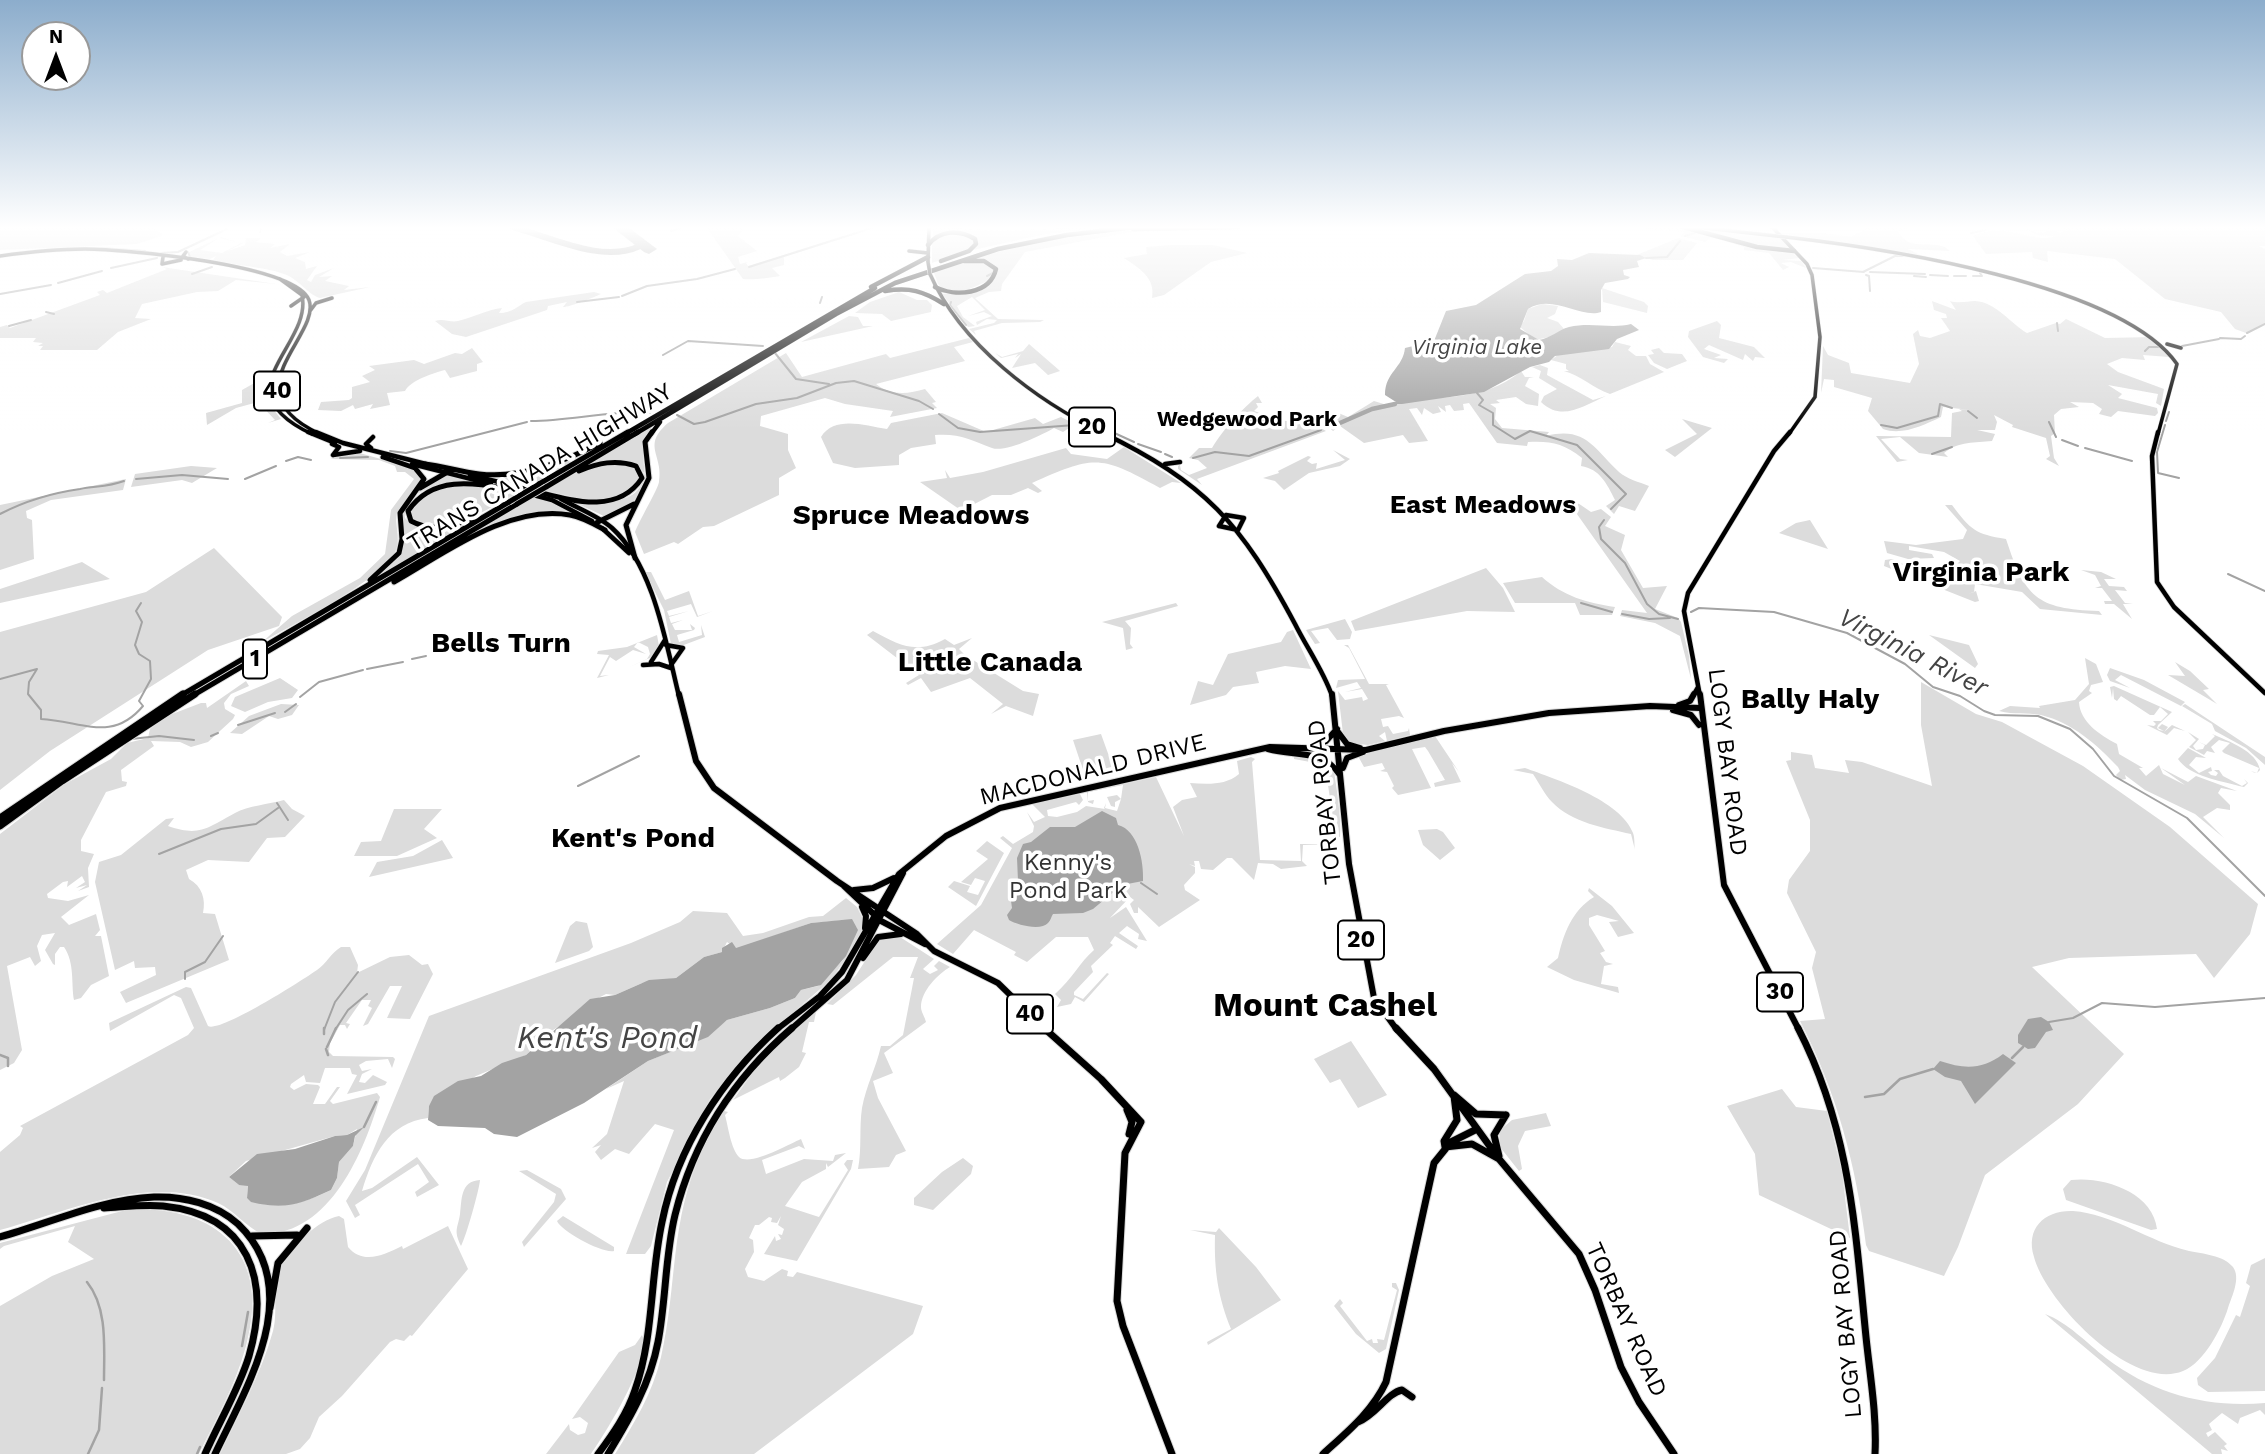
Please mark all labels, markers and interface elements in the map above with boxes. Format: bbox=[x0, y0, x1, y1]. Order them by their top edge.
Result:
north arrow bbox=[21, 21, 91, 91]
text: N bbox=[49, 25, 63, 48]
water label: Virginia Lake bbox=[1412, 335, 1542, 361]
road number: 40 bbox=[254, 372, 300, 410]
street label: TRANS CANADA HIGHWAY bbox=[402, 377, 678, 559]
district label: Wedgewood Park bbox=[1157, 407, 1337, 433]
road number: 20 bbox=[1069, 408, 1115, 446]
district label: East Meadows bbox=[1390, 489, 1576, 521]
district label: Spruce Meadows bbox=[793, 499, 1029, 533]
district label: Virginia Park bbox=[1893, 556, 2069, 590]
water label: Virginia River bbox=[1833, 602, 1993, 704]
district label: Bells Turn bbox=[431, 627, 571, 661]
road number: 1 bbox=[243, 639, 267, 678]
district label: Little Canada bbox=[898, 646, 1082, 680]
street label: LOGY BAY ROAD bbox=[1701, 667, 1753, 857]
district label: Bally Haly bbox=[1741, 683, 1879, 717]
street label: TORBAY ROAD bbox=[1302, 718, 1348, 886]
street label: MACDONALD DRIVE bbox=[977, 728, 1209, 812]
district label: Kent's Pond bbox=[551, 822, 715, 856]
park label: Kenny's Pond Park bbox=[1009, 849, 1127, 905]
road number: 20 bbox=[1338, 920, 1384, 959]
road number: 30 bbox=[1757, 973, 1803, 1012]
district label: Mount Cashel bbox=[1213, 986, 1437, 1026]
road number: 40 bbox=[1007, 995, 1053, 1034]
water label: Kent's Pond bbox=[517, 1020, 697, 1058]
street label: LOGY BAY ROAD bbox=[1823, 1229, 1869, 1419]
street label: TORBAY ROAD bbox=[1579, 1238, 1673, 1402]

